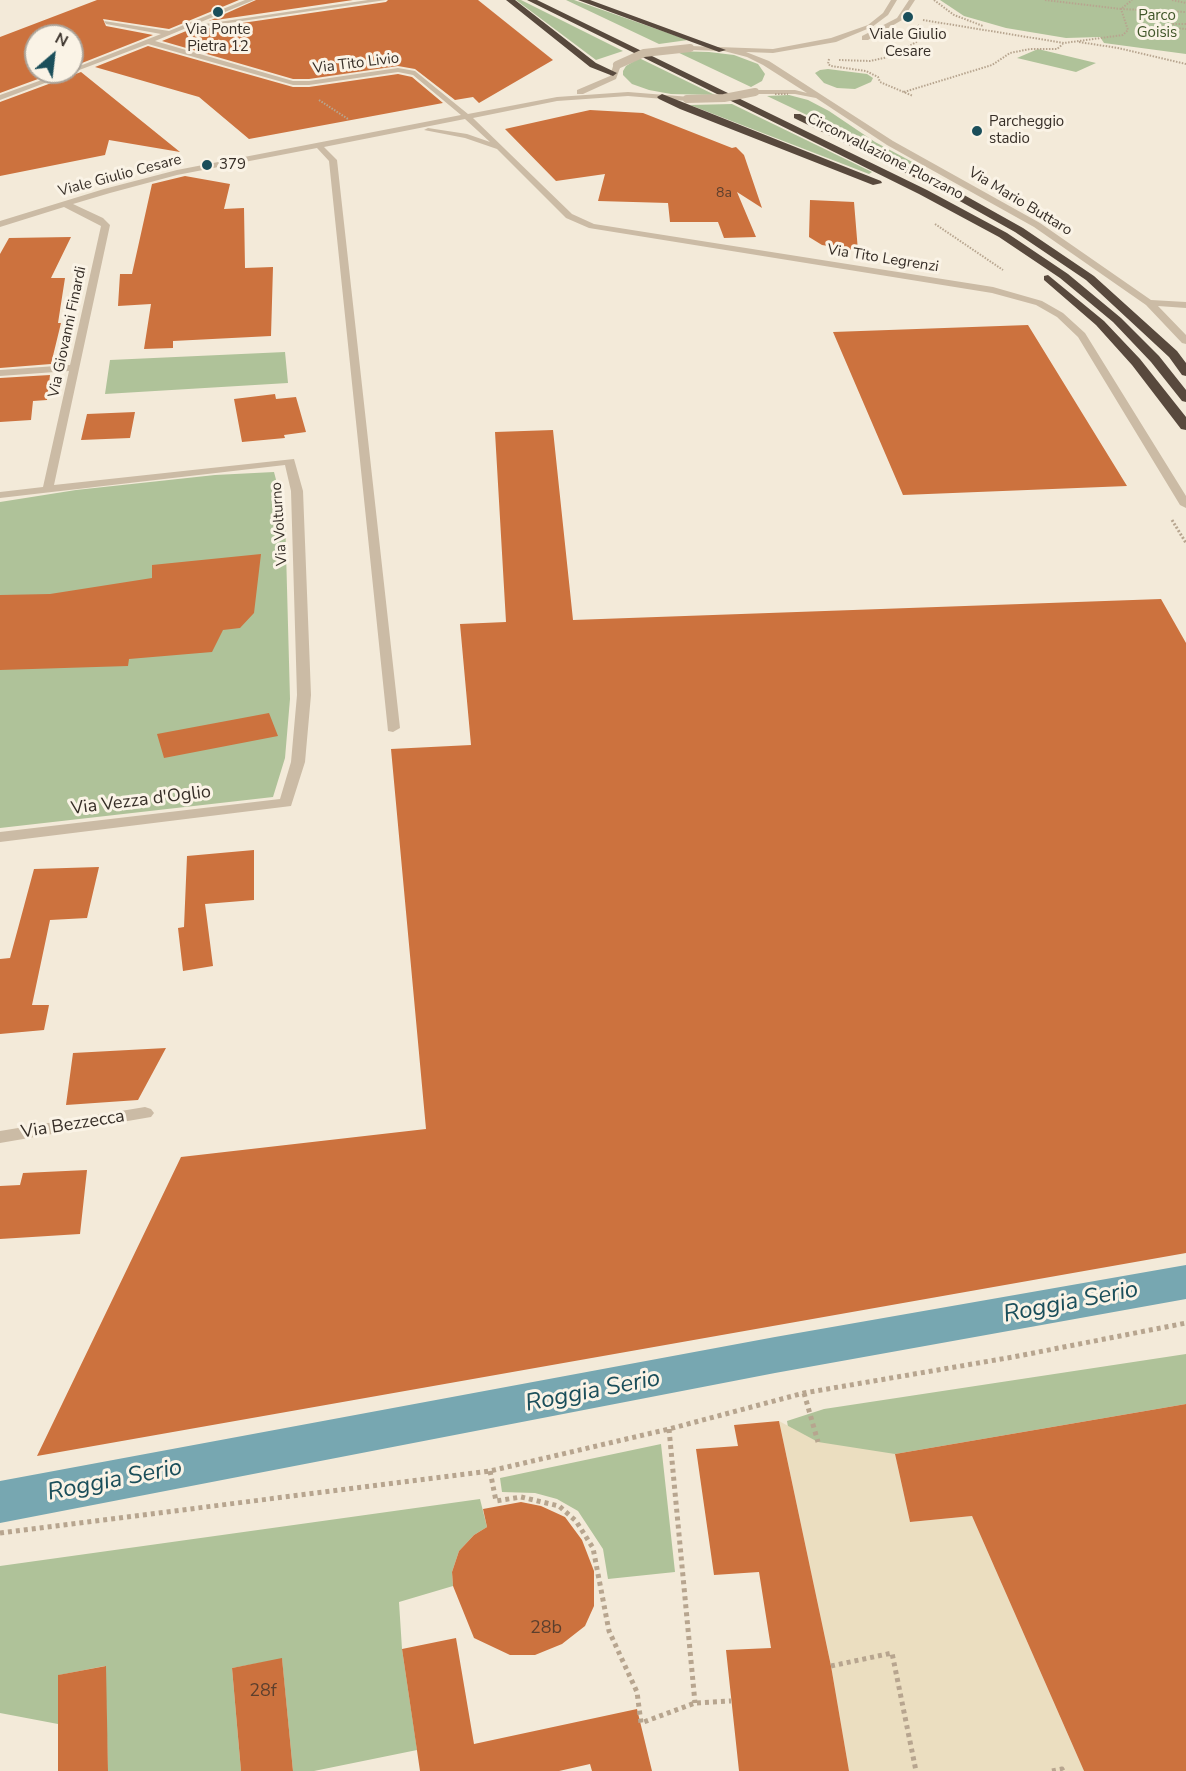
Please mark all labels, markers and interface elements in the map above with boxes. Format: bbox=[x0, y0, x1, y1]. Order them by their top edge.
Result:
marker: Via Ponte Pietra 12 bbox=[211, 5, 225, 19]
park label: Parco Goisis bbox=[1137, 7, 1177, 42]
marker: Viale Giulio Cesare bbox=[901, 10, 915, 24]
place label: Via Ponte Pietra 12 bbox=[186, 21, 250, 56]
north arrow bbox=[24, 24, 84, 84]
place label: Viale Giulio Cesare bbox=[869, 26, 947, 61]
text: N bbox=[51, 27, 72, 52]
street label: Via Tito Livio bbox=[312, 50, 400, 78]
street label: Circonvallazione Plorzano bbox=[804, 110, 966, 204]
place label: Parcheggio stadio bbox=[989, 113, 1064, 148]
marker: Parcheggio stadio bbox=[970, 124, 984, 138]
street label: Viale Giulio Cesare bbox=[56, 151, 184, 201]
place label: 379 bbox=[219, 156, 246, 174]
marker: 379 bbox=[200, 158, 214, 172]
street label: Via Mario Buttaro bbox=[965, 164, 1075, 240]
house number: 8a bbox=[716, 186, 732, 202]
street label: Via Tito Legrenzi bbox=[826, 241, 940, 277]
street label: Via Giovanni Finardi bbox=[45, 265, 91, 399]
street label: Via Volturno bbox=[268, 482, 292, 566]
street label: Via Vezza d'Oglio bbox=[70, 782, 212, 820]
street label: Via Bezzecca bbox=[20, 1106, 126, 1144]
water label: Roggia Serio bbox=[1001, 1276, 1141, 1330]
water label: Roggia Serio bbox=[523, 1365, 663, 1419]
water label: Roggia Serio bbox=[45, 1454, 185, 1508]
house number: 28b bbox=[530, 1618, 562, 1640]
house number: 28f bbox=[249, 1681, 277, 1703]

